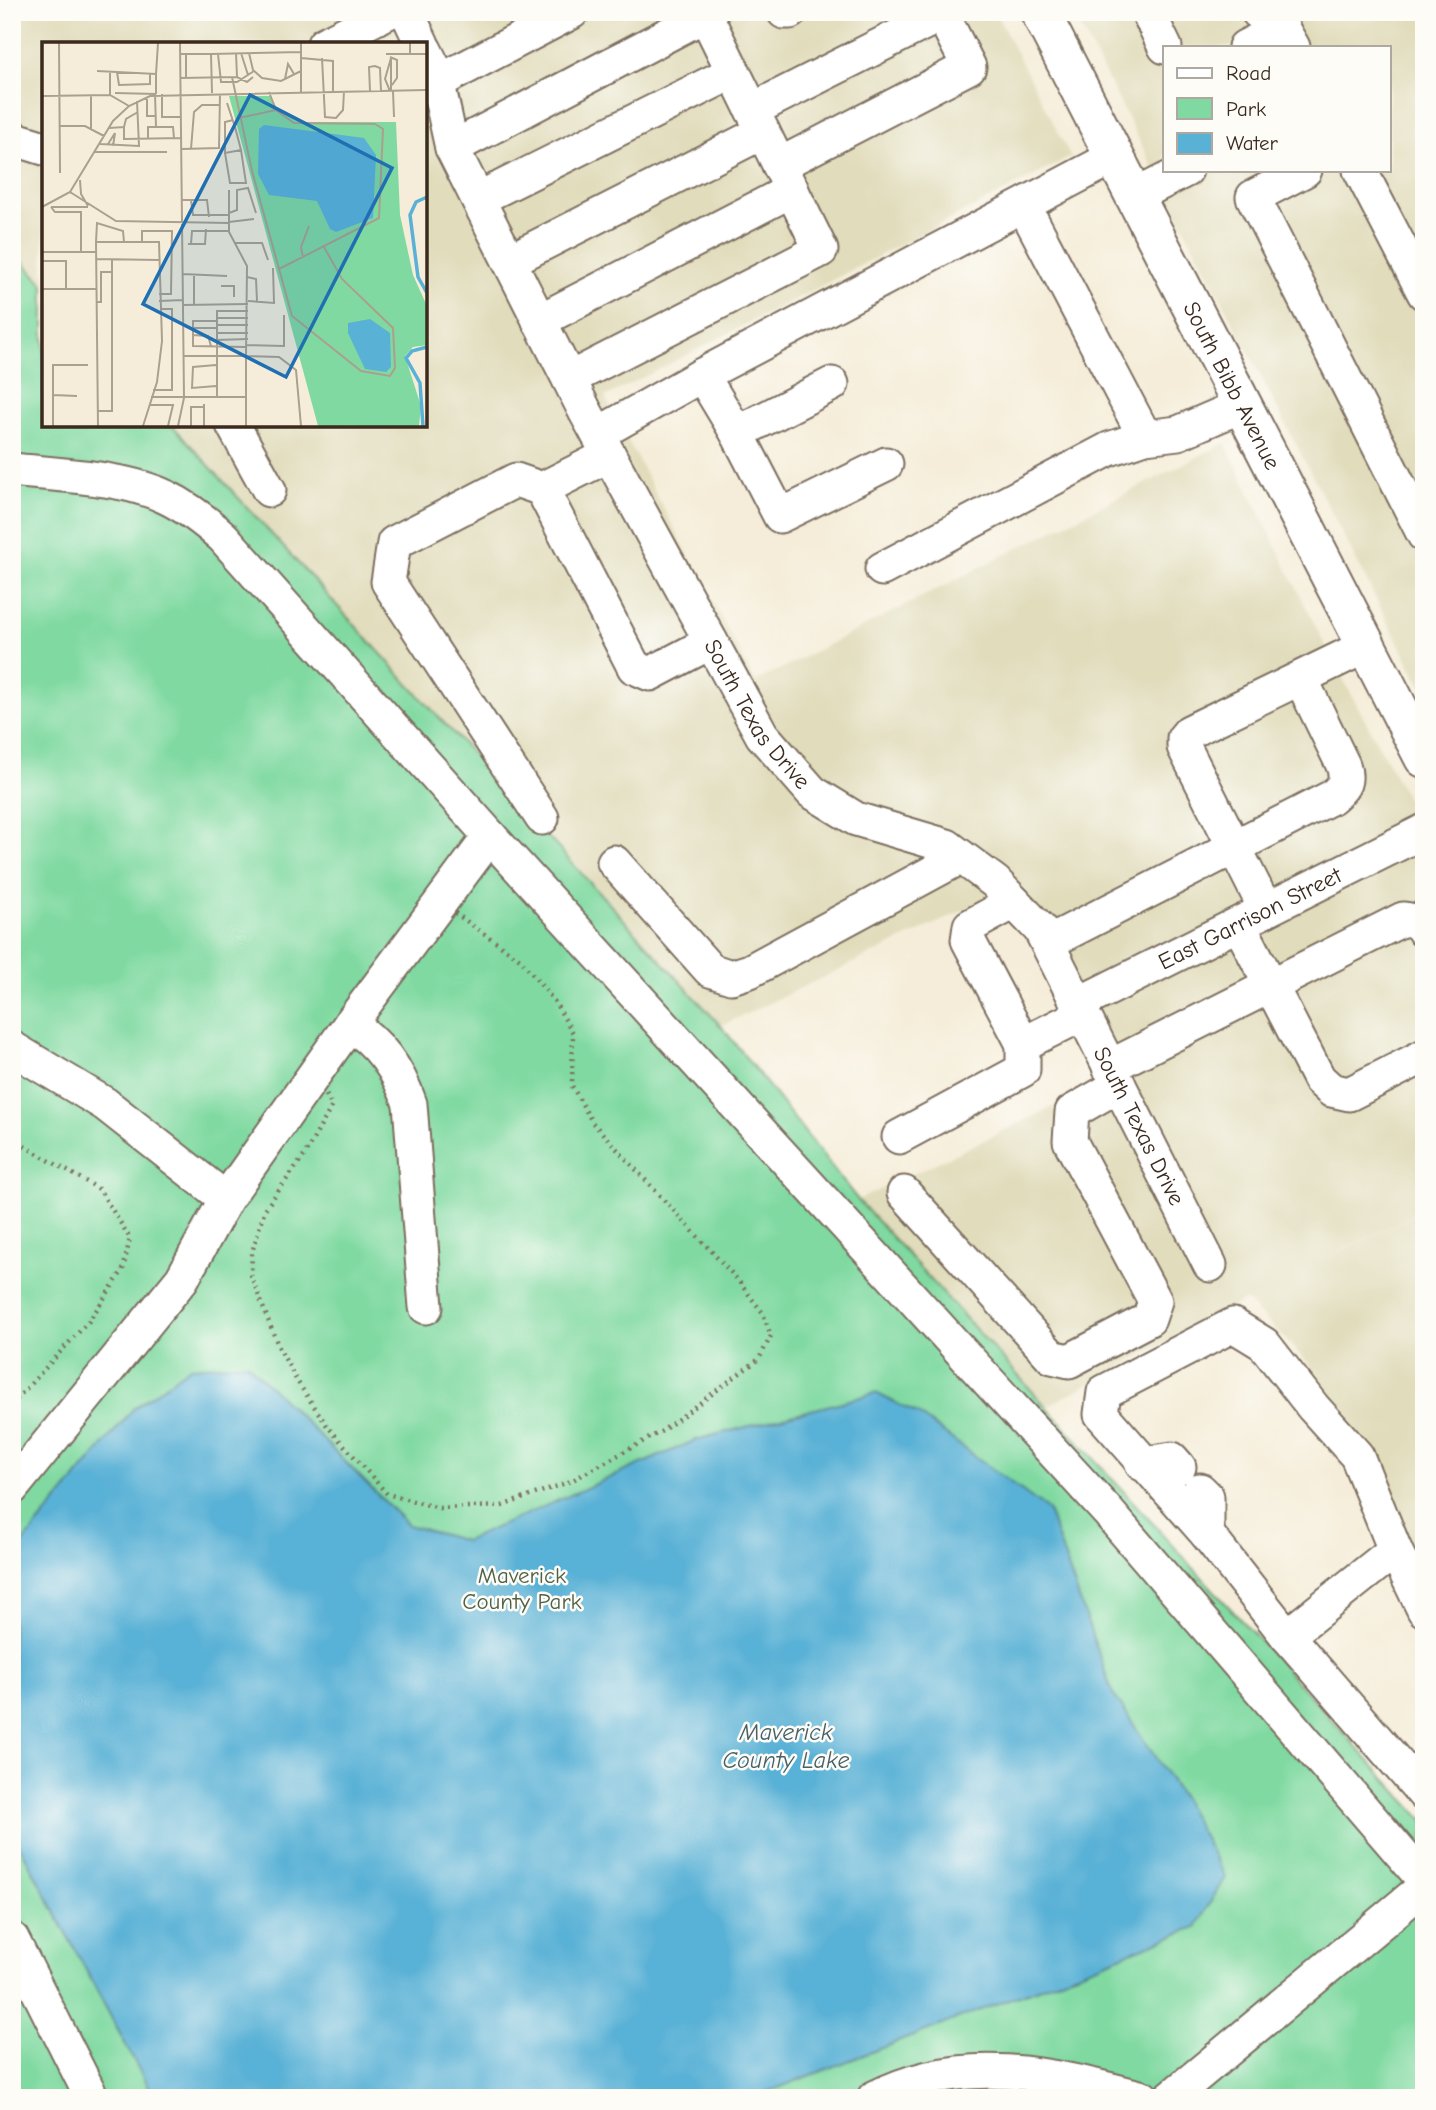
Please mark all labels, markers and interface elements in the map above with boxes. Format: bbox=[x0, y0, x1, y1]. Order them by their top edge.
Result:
inset map bbox=[42, 42, 427, 427]
legend bbox=[1163, 46, 1390, 172]
text: Road bbox=[1226, 61, 1271, 85]
text: Park bbox=[1226, 97, 1266, 121]
text: Water bbox=[1226, 131, 1279, 155]
street label: South Bibb Avenue bbox=[1177, 297, 1286, 474]
street label: South Texas Drive bbox=[698, 635, 816, 795]
street label: East Garrison Street bbox=[1154, 861, 1347, 976]
street label: South Texas Drive bbox=[1088, 1042, 1190, 1210]
park label: Maverick County Park bbox=[462, 1562, 582, 1615]
water label: Maverick County Lake bbox=[722, 1718, 850, 1774]

